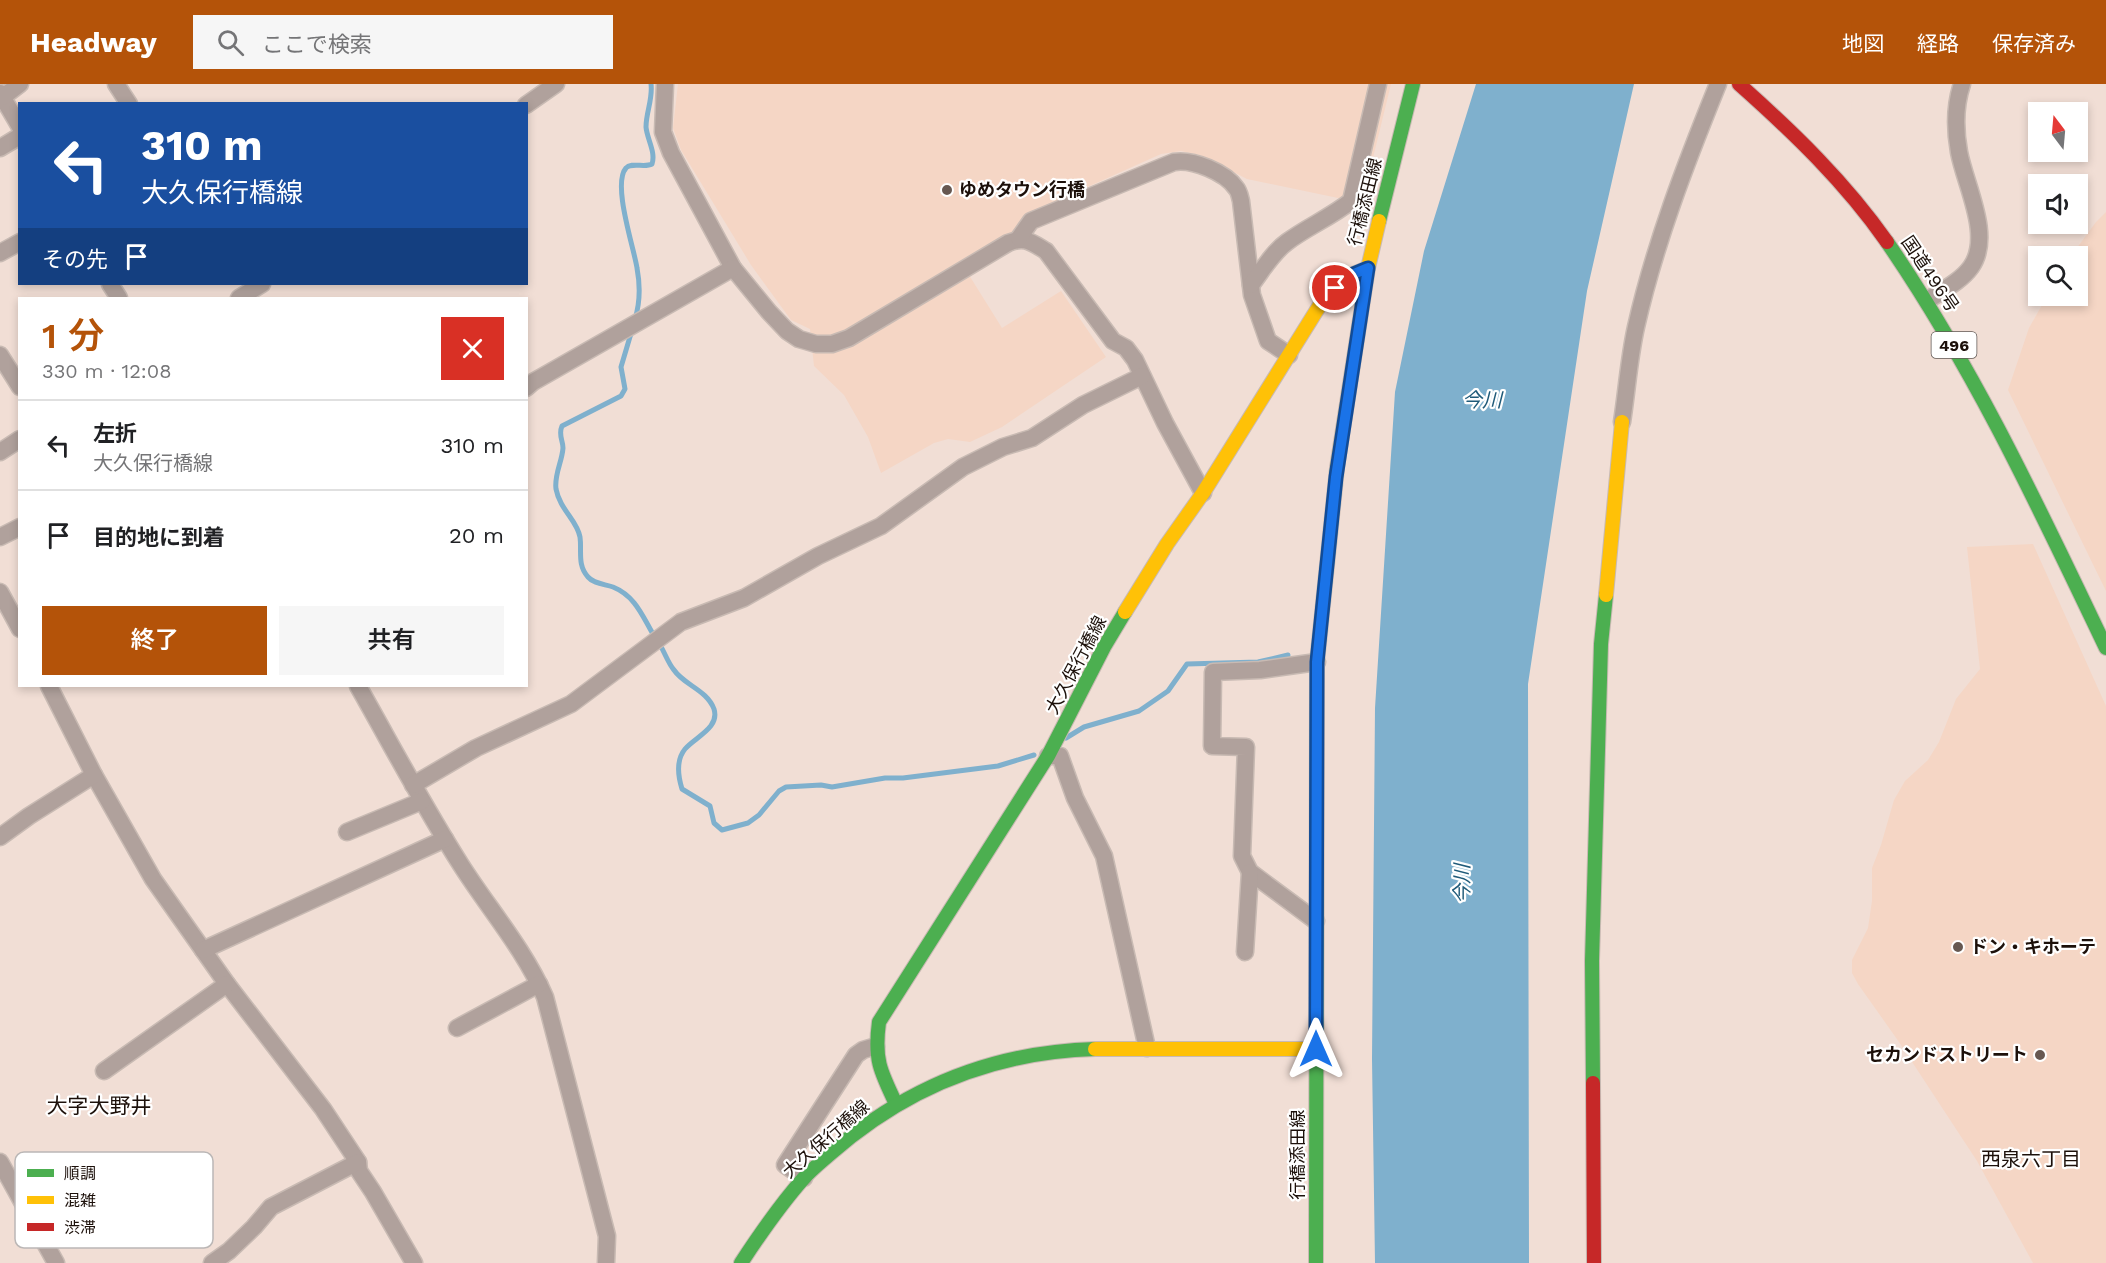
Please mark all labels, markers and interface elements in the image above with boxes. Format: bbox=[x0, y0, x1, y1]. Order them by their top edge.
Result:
search box bbox=[193, 15, 613, 69]
text: Headway bbox=[30, 26, 157, 59]
icon: search bbox=[214, 26, 247, 59]
text: 地図 bbox=[1842, 31, 1884, 56]
text: 経路 bbox=[1917, 31, 1959, 56]
text: 保存済み bbox=[1992, 31, 2076, 56]
text: ここで検索 bbox=[262, 32, 372, 57]
north arrow bbox=[2028, 102, 2088, 162]
map controls bbox=[2028, 102, 2088, 306]
text: 310 m bbox=[141, 121, 263, 170]
icon: left bbox=[42, 126, 120, 204]
street label: 行橋添田線 bbox=[1343, 156, 1386, 248]
button: sound bbox=[2028, 174, 2088, 234]
text: 大久保行橋線 bbox=[141, 177, 303, 209]
place label: ゆめタウン行橋 bbox=[959, 179, 1085, 200]
marker: ゆめタウン行橋 bbox=[940, 183, 954, 197]
street label: 国道496号 bbox=[1897, 232, 1963, 316]
icon: arrive bbox=[120, 240, 153, 273]
button: search bbox=[2028, 246, 2088, 306]
text: その先 bbox=[42, 247, 108, 272]
pin bbox=[1309, 262, 1360, 313]
icon: arrive bbox=[1318, 271, 1351, 304]
text: 1 分 bbox=[42, 315, 104, 357]
button: close bbox=[441, 317, 504, 380]
road number: 496 bbox=[1932, 332, 1976, 358]
text: 330 m · 12:08 bbox=[42, 359, 172, 383]
water label: 今川 bbox=[1462, 388, 1504, 412]
text: 左折 bbox=[93, 421, 137, 446]
icon: left bbox=[42, 429, 75, 462]
text: 310 m bbox=[440, 433, 504, 458]
text: 大久保行橋線 bbox=[93, 451, 213, 475]
icon: arrive bbox=[42, 519, 75, 552]
text: 20 m bbox=[449, 523, 504, 548]
text: 目的地に到着 bbox=[93, 525, 225, 550]
button: 終了 bbox=[42, 606, 267, 675]
button: 共有 bbox=[279, 606, 504, 675]
street label: 大久保行橋線 bbox=[1041, 612, 1110, 717]
water label: 今川 bbox=[1450, 862, 1474, 904]
place label: ドン・キホーテ bbox=[1970, 936, 2096, 957]
marker: ドン・キホーテ bbox=[1951, 940, 1965, 954]
position arrow bbox=[1284, 1017, 1348, 1081]
place label: セカンドストリート bbox=[1866, 1044, 2028, 1065]
marker: セカンドストリート bbox=[2033, 1048, 2047, 1062]
district label: 大字大野井 bbox=[47, 1093, 152, 1118]
street label: 大久保行橋線 bbox=[778, 1095, 873, 1182]
street label: 行橋添田線 bbox=[1287, 1110, 1308, 1200]
district label: 西泉六丁目 bbox=[1981, 1147, 2081, 1171]
legend bbox=[15, 1152, 213, 1248]
text: 順調 bbox=[64, 1164, 96, 1183]
text: 混雑 bbox=[64, 1191, 96, 1210]
text: 渋滞 bbox=[64, 1218, 96, 1237]

